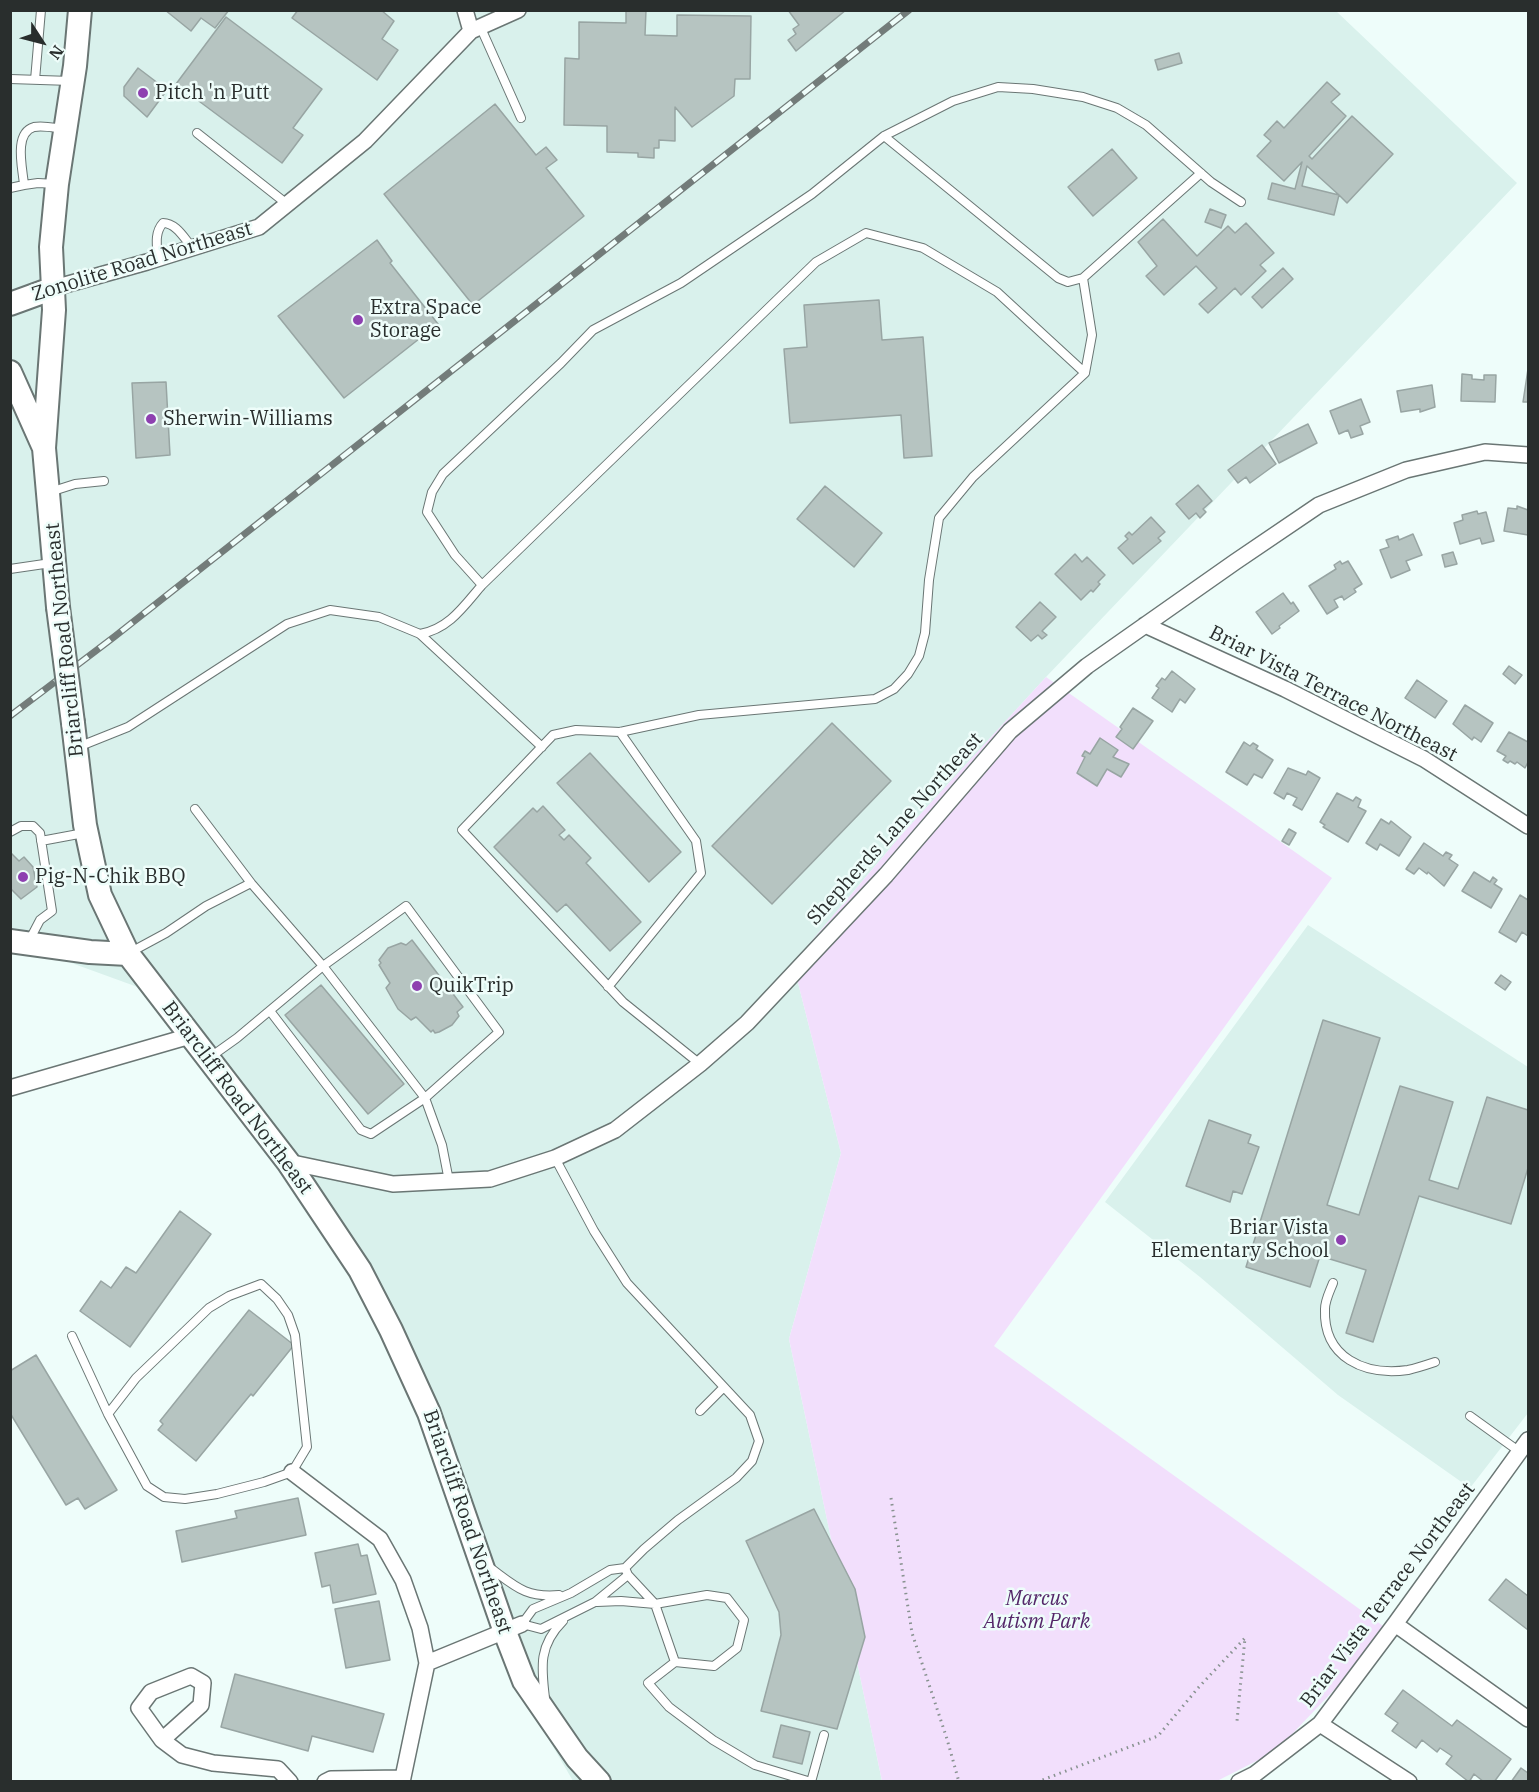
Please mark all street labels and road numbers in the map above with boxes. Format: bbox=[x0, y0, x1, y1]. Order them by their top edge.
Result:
street label: Zonolite Road Northeast bbox=[29, 217, 255, 307]
street label: Briarcliff Road Northeast bbox=[41, 522, 89, 758]
street label: Briar Vista Terrace Northeast bbox=[1205, 621, 1461, 767]
street label: Shepherds Lane Northeast bbox=[802, 728, 988, 930]
street label: Briarcliff Road Northeast bbox=[157, 997, 317, 1199]
street label: Briarcliff Road Northeast bbox=[417, 1407, 517, 1637]
street label: Briar Vista Terrace Northeast bbox=[1296, 1478, 1480, 1712]

